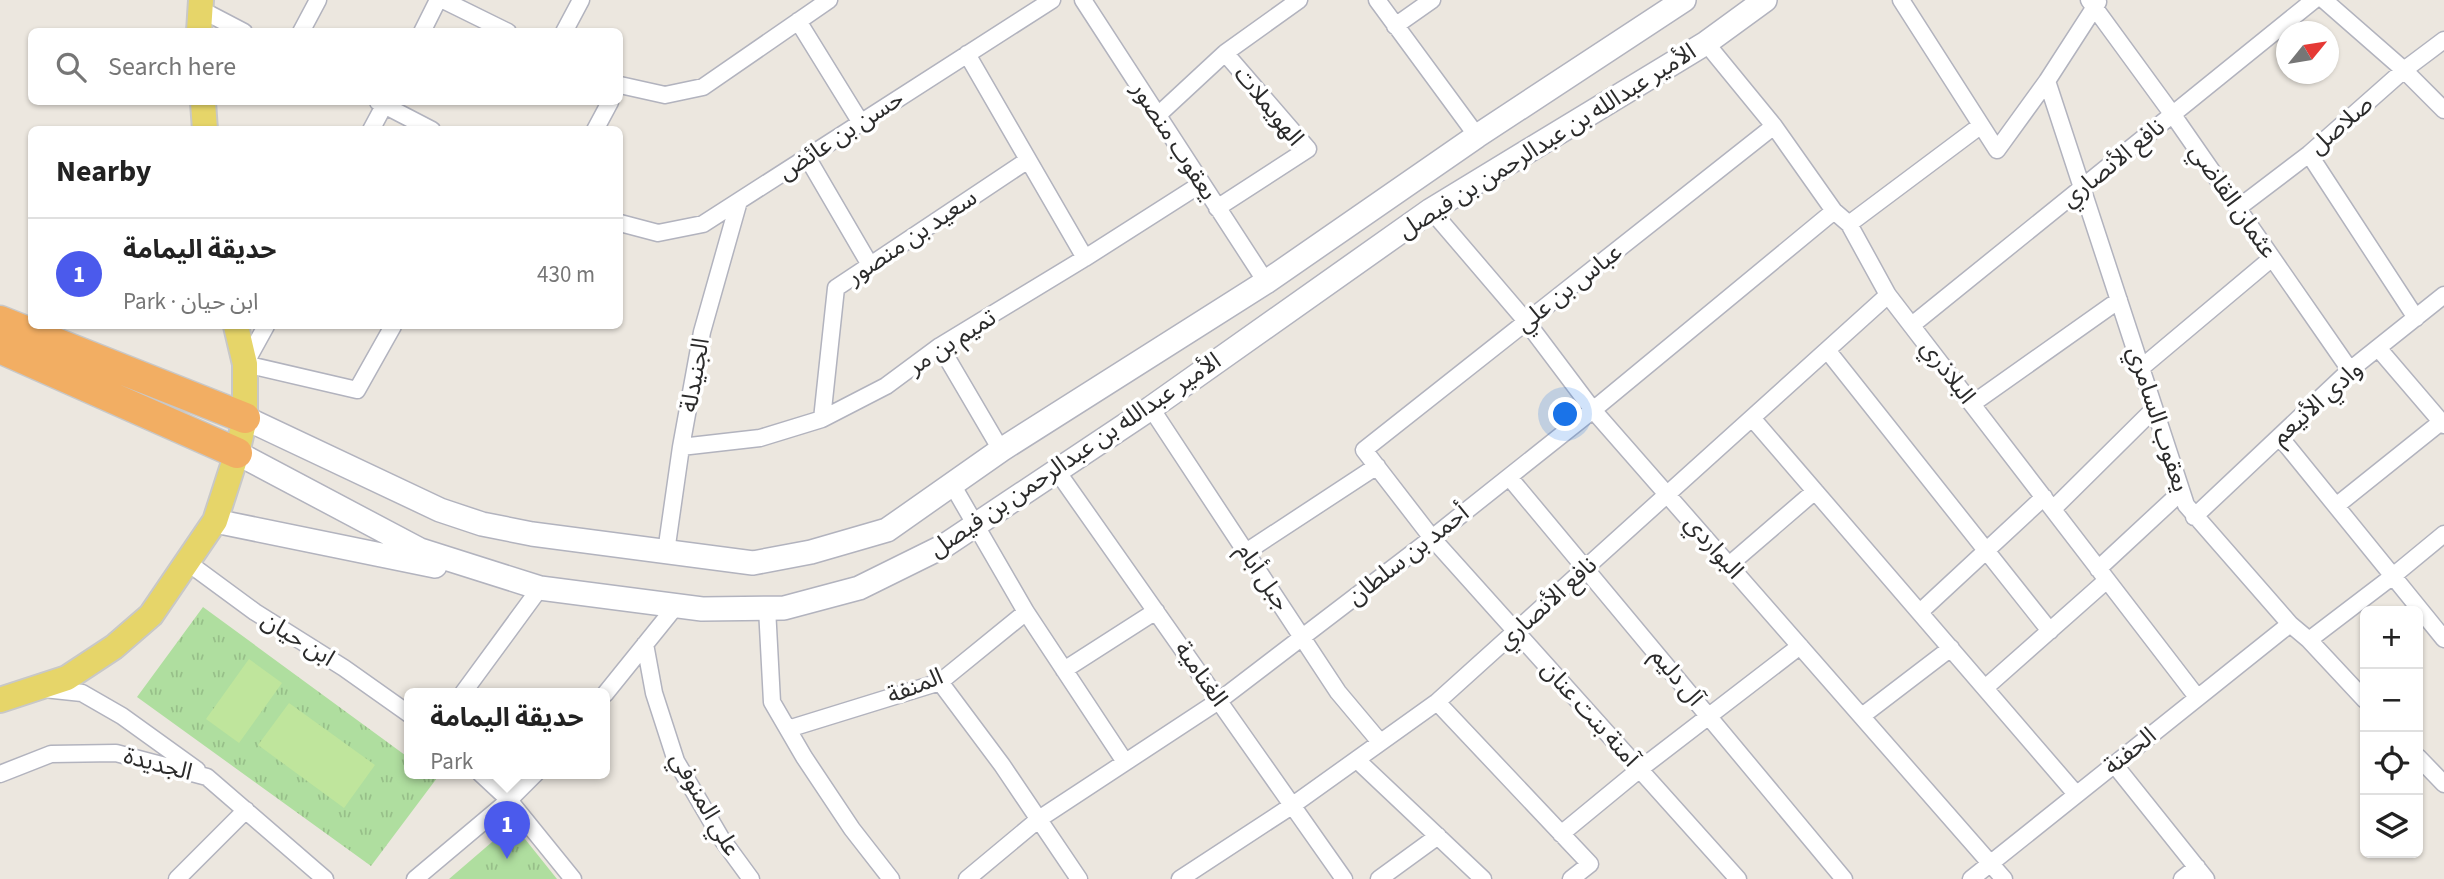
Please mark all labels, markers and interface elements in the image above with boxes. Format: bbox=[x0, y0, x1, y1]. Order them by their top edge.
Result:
north arrow bbox=[2276, 21, 2339, 84]
search box bbox=[28, 28, 623, 105]
street label: الأمير عبدالله بن عبدالرحمن بن فيصل bbox=[1391, 35, 1703, 247]
icon: search bbox=[52, 48, 90, 86]
text: Search here bbox=[108, 48, 236, 85]
street label: الهويملات bbox=[1226, 58, 1312, 154]
street label: يعقوب منصور bbox=[1122, 74, 1226, 207]
street label: حسن بن عائض bbox=[771, 81, 911, 189]
street label: صلاصل bbox=[2301, 87, 2381, 163]
street label: نافع الأنصاري bbox=[2054, 110, 2173, 216]
street label: عثمان القاضي bbox=[2180, 136, 2286, 266]
text: Nearby bbox=[56, 150, 151, 193]
street label: سعيد بن منصور bbox=[839, 180, 984, 294]
text: حديقة اليمامة bbox=[123, 231, 276, 268]
street label: عباس بن علي bbox=[1508, 235, 1630, 341]
text: 1 bbox=[73, 258, 85, 291]
text: 430 m bbox=[537, 258, 595, 291]
text: Park · ابن حيان bbox=[123, 285, 259, 318]
street label: تميم بن مر bbox=[900, 300, 1003, 384]
street label: البلاذري bbox=[1912, 332, 1984, 412]
street label: الجنيدلة bbox=[671, 335, 719, 415]
street label: يعقوب السامري bbox=[2117, 342, 2198, 496]
street label: الأمير عبدالله بن عبدالرحمن بن فيصل bbox=[922, 344, 1228, 566]
street label: وادي الأنيعم bbox=[2264, 353, 2371, 454]
your location bbox=[1548, 397, 1582, 431]
street label: أحمد بن سلطان bbox=[1340, 496, 1476, 614]
street label: البواردي bbox=[1676, 507, 1752, 587]
street label: جبل أبام bbox=[1227, 536, 1299, 618]
street label: نافع الأنصاري bbox=[1489, 548, 1605, 658]
street label: ابن حيان bbox=[254, 603, 342, 675]
map controls bbox=[2360, 606, 2423, 858]
button: + bbox=[2360, 606, 2423, 669]
street label: الغنامية bbox=[1166, 634, 1236, 714]
street label: آل دليم bbox=[1642, 640, 1713, 715]
street label: آمنة بنت عنان bbox=[1533, 653, 1648, 776]
street label: المنفة bbox=[882, 659, 948, 713]
button: − bbox=[2360, 669, 2423, 732]
popup bbox=[404, 688, 610, 779]
text: حديقة اليمامة bbox=[430, 699, 584, 736]
street label: الحفنة bbox=[2096, 719, 2164, 783]
button: locate bbox=[2360, 732, 2423, 795]
street label: الجديدة bbox=[120, 738, 196, 790]
text: Park bbox=[430, 745, 473, 778]
street label: علي المنوفي bbox=[660, 745, 749, 863]
button: layers bbox=[2360, 795, 2423, 858]
pin: 1 bbox=[484, 801, 530, 859]

